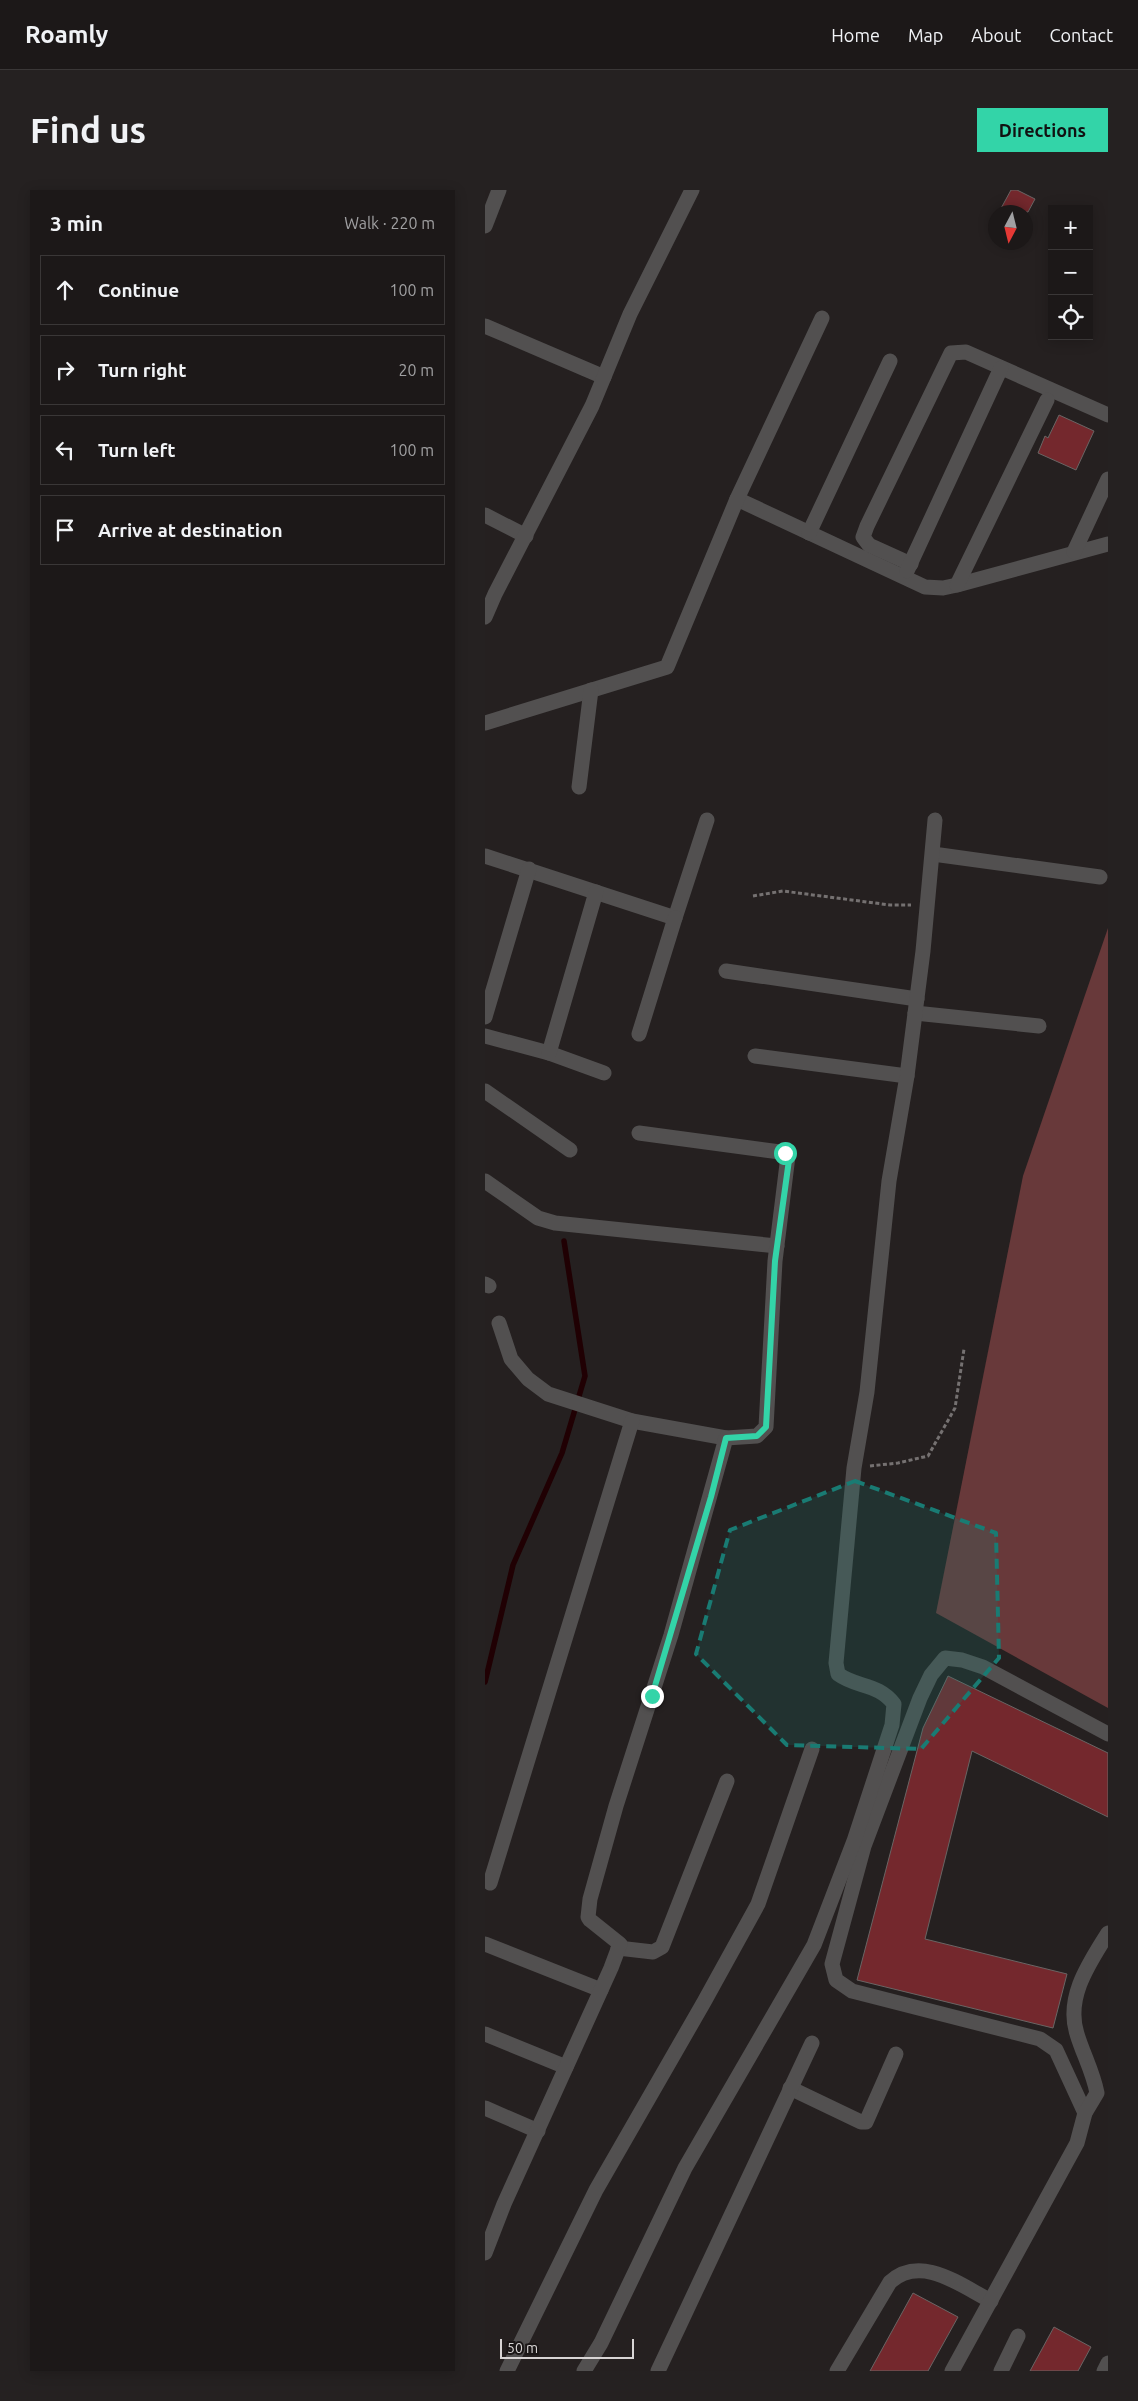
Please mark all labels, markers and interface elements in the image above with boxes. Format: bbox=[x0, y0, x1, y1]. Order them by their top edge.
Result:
text: Roamly bbox=[25, 21, 108, 48]
text: Home bbox=[831, 25, 880, 45]
text: Map bbox=[908, 25, 943, 45]
text: About bbox=[971, 25, 1021, 45]
text: Contact bbox=[1049, 25, 1113, 45]
button: Directions bbox=[977, 108, 1108, 152]
text: Find us bbox=[30, 110, 146, 150]
north arrow bbox=[988, 205, 1033, 250]
map controls bbox=[1048, 205, 1093, 340]
button: + bbox=[1048, 205, 1093, 250]
text: 3 min bbox=[50, 211, 103, 235]
text: Walk · 220 m bbox=[344, 214, 435, 232]
button: − bbox=[1048, 250, 1093, 295]
icon: ahead bbox=[51, 276, 79, 304]
text: Continue bbox=[98, 279, 179, 301]
text: 100 m bbox=[389, 281, 434, 299]
button: locate bbox=[1048, 295, 1093, 340]
icon: right bbox=[51, 356, 79, 384]
text: Turn right bbox=[98, 359, 186, 381]
text: 20 m bbox=[398, 361, 434, 379]
icon: left bbox=[51, 436, 79, 464]
text: Turn left bbox=[98, 439, 176, 461]
text: 100 m bbox=[389, 441, 434, 459]
icon: arrive bbox=[51, 516, 79, 544]
text: Arrive at destination bbox=[98, 519, 283, 541]
route start bbox=[774, 1142, 797, 1165]
route end bbox=[641, 1685, 664, 1708]
scale bar bbox=[500, 2336, 634, 2359]
text: 50 m bbox=[507, 2340, 538, 2356]

